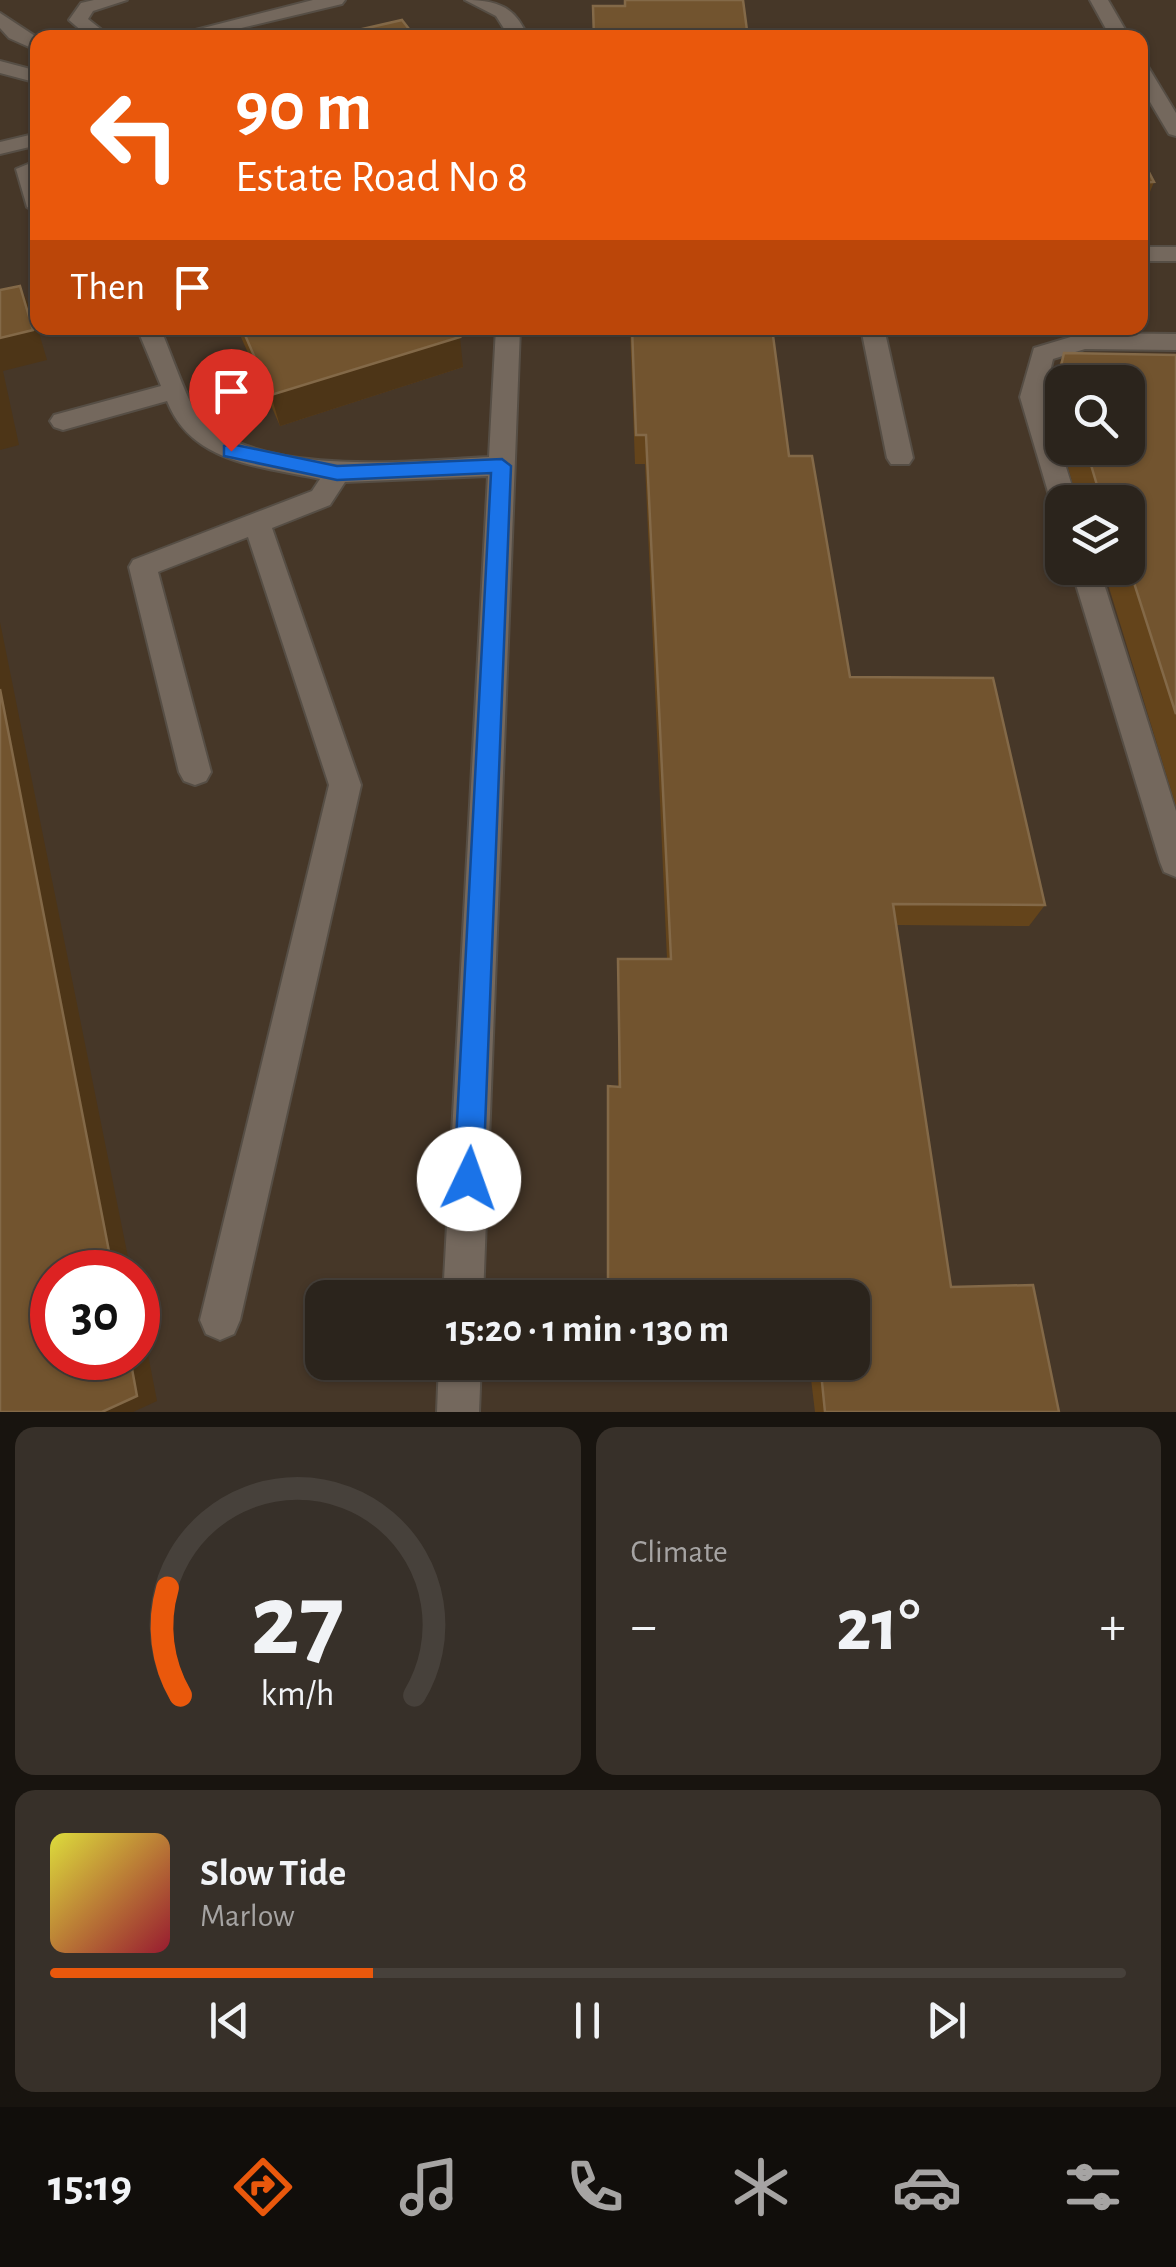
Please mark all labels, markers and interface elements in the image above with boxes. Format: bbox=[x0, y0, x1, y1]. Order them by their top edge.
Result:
icon: left bbox=[70, 70, 200, 200]
text: 90 m bbox=[235, 73, 372, 143]
text: Estate Road No 8 bbox=[235, 155, 528, 200]
icon: arrive bbox=[165, 260, 220, 315]
text: Then bbox=[70, 269, 145, 307]
pin bbox=[189, 349, 274, 452]
icon: arrive bbox=[204, 364, 259, 419]
map controls bbox=[1045, 365, 1145, 585]
button: search bbox=[1045, 365, 1145, 465]
button: layers bbox=[1045, 485, 1145, 585]
position arrow bbox=[417, 1127, 521, 1231]
speed limit sign: 30 bbox=[30, 1250, 160, 1380]
text: 15:20 · 1 min · 130 m bbox=[446, 1311, 729, 1349]
text: Climate bbox=[631, 1536, 728, 1568]
text: 27 bbox=[251, 1570, 345, 1674]
text: 21° bbox=[836, 1589, 920, 1664]
text: − bbox=[631, 1599, 657, 1654]
text: + bbox=[1100, 1599, 1126, 1654]
text: km/h bbox=[261, 1676, 335, 1712]
text: Slow Tide bbox=[200, 1855, 346, 1893]
text: Marlow bbox=[200, 1900, 295, 1932]
icon: previous bbox=[202, 1993, 257, 2048]
icon: pause bbox=[560, 1993, 615, 2048]
icon: next bbox=[919, 1993, 974, 2048]
icon: directions bbox=[228, 2152, 298, 2222]
icon: music bbox=[394, 2152, 464, 2222]
icon: phone bbox=[560, 2152, 630, 2222]
icon: climate bbox=[726, 2152, 796, 2222]
icon: car bbox=[892, 2152, 962, 2222]
icon: filters bbox=[1058, 2152, 1128, 2222]
text: 15:19 bbox=[48, 2164, 132, 2209]

